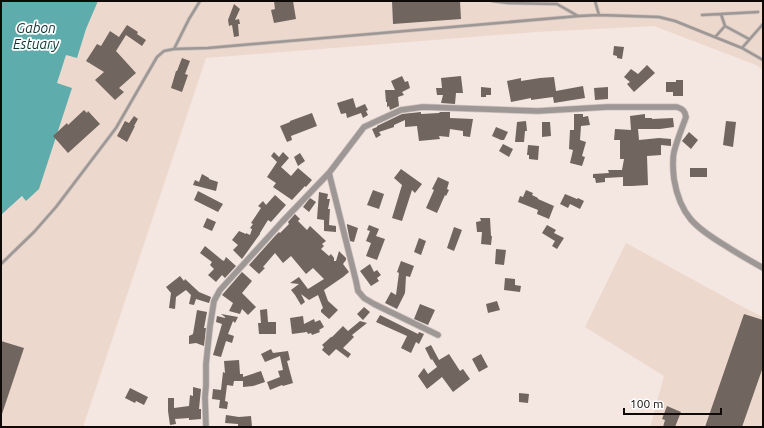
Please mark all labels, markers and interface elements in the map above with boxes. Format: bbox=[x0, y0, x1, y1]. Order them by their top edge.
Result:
water label: Gabon Estuary bbox=[13, 20, 59, 52]
scale bar bbox=[624, 390, 721, 416]
text: 100 m bbox=[630, 397, 663, 410]

